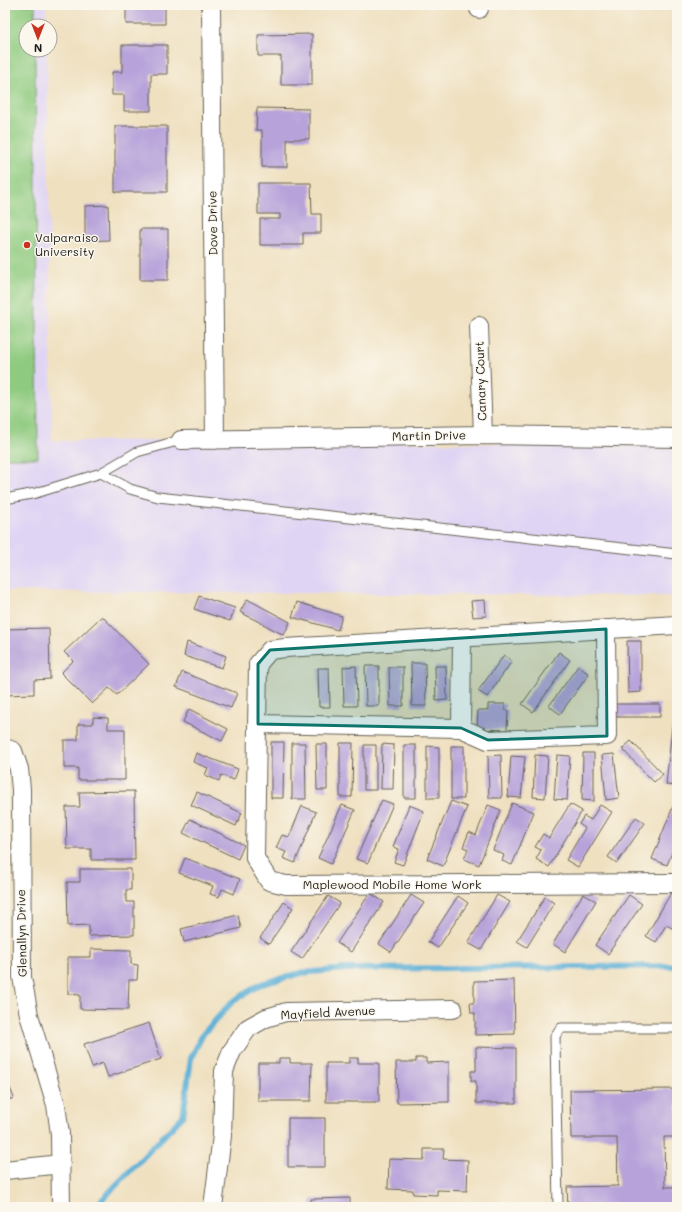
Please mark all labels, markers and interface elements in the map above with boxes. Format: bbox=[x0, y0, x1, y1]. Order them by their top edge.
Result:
north arrow bbox=[18, 18, 58, 58]
text: N bbox=[34, 41, 42, 56]
street label: Dove Drive bbox=[203, 191, 221, 256]
place label: Valparaiso University bbox=[35, 229, 98, 259]
marker: Valparaiso University bbox=[22, 240, 32, 250]
street label: Canary Court bbox=[471, 341, 489, 421]
street label: Martin Drive bbox=[392, 426, 466, 444]
street label: Maplewood Mobile Home Work bbox=[303, 876, 481, 892]
street label: Glenallyn Drive bbox=[12, 889, 30, 977]
street label: Mayfield Avenue bbox=[280, 1002, 376, 1022]

